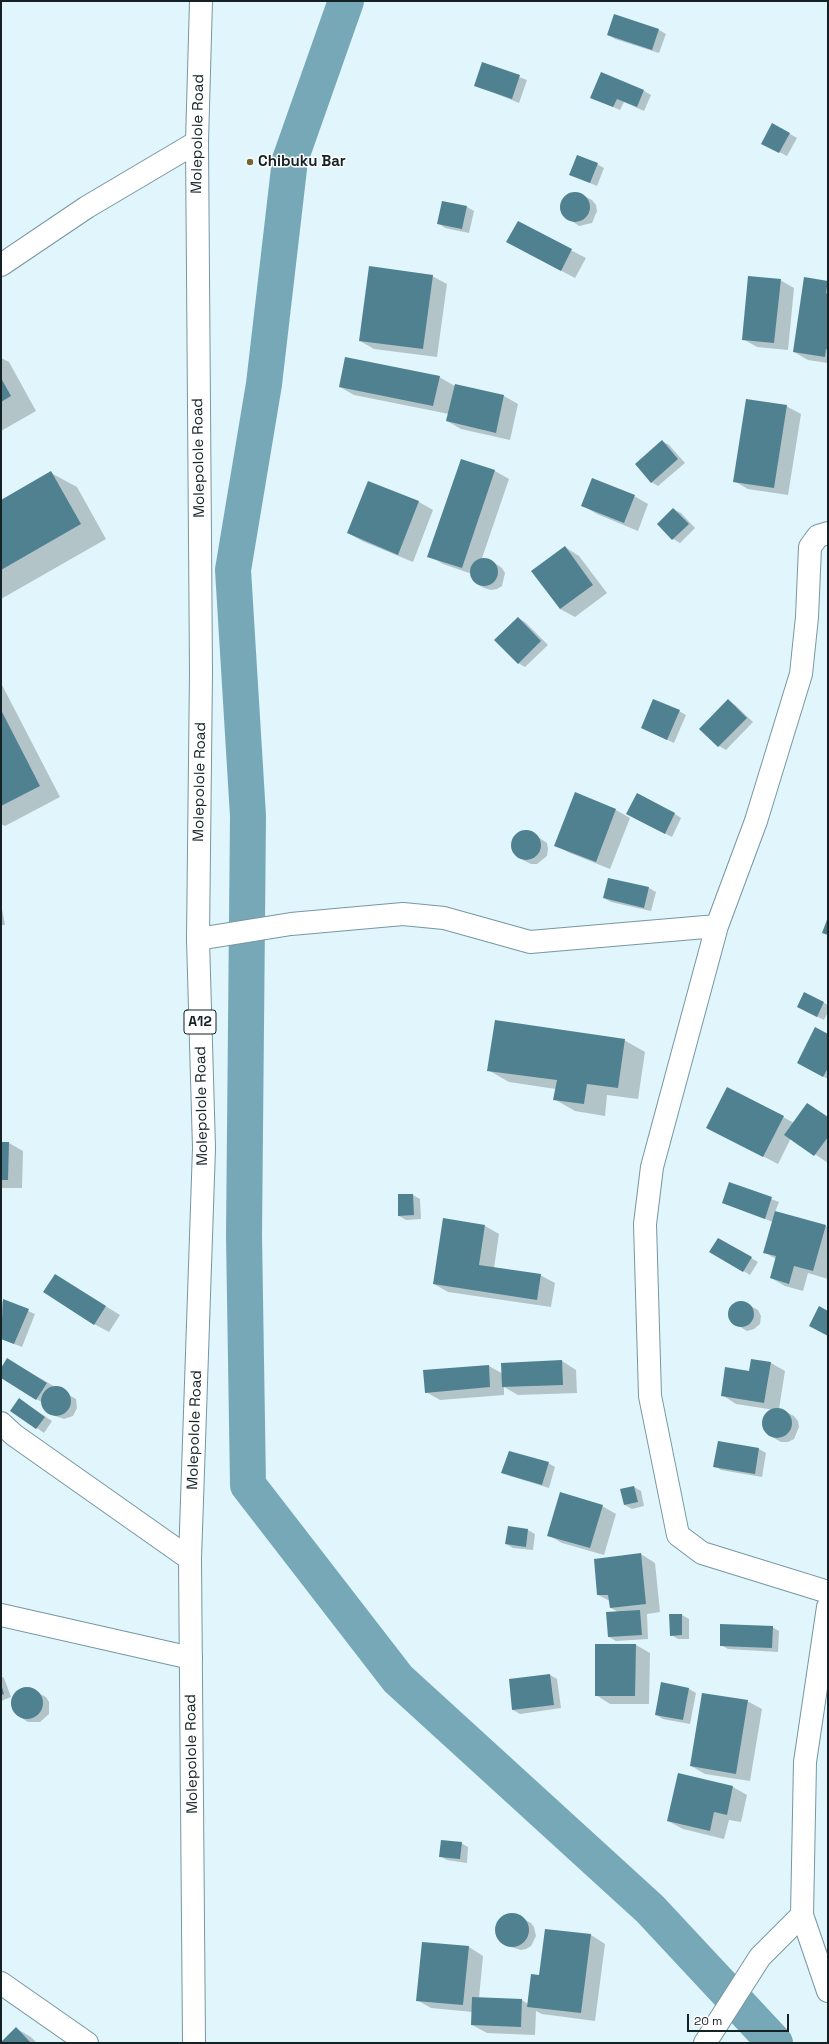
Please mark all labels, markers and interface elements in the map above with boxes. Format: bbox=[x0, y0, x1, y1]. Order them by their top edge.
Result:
street label: Molepolole Road bbox=[188, 74, 208, 194]
place label: Chibuku Bar bbox=[258, 153, 346, 171]
marker: Chibuku Bar bbox=[245, 157, 255, 167]
street label: Molepolole Road bbox=[189, 398, 209, 518]
street label: Molepolole Road bbox=[190, 722, 210, 842]
road number: A12 bbox=[184, 1010, 216, 1034]
street label: Molepolole Road bbox=[192, 1046, 212, 1166]
street label: Molepolole Road bbox=[184, 1370, 206, 1490]
street label: Molepolole Road bbox=[182, 1694, 202, 1814]
scale bar bbox=[689, 2006, 791, 2032]
text: 20 m bbox=[694, 2013, 722, 2029]

